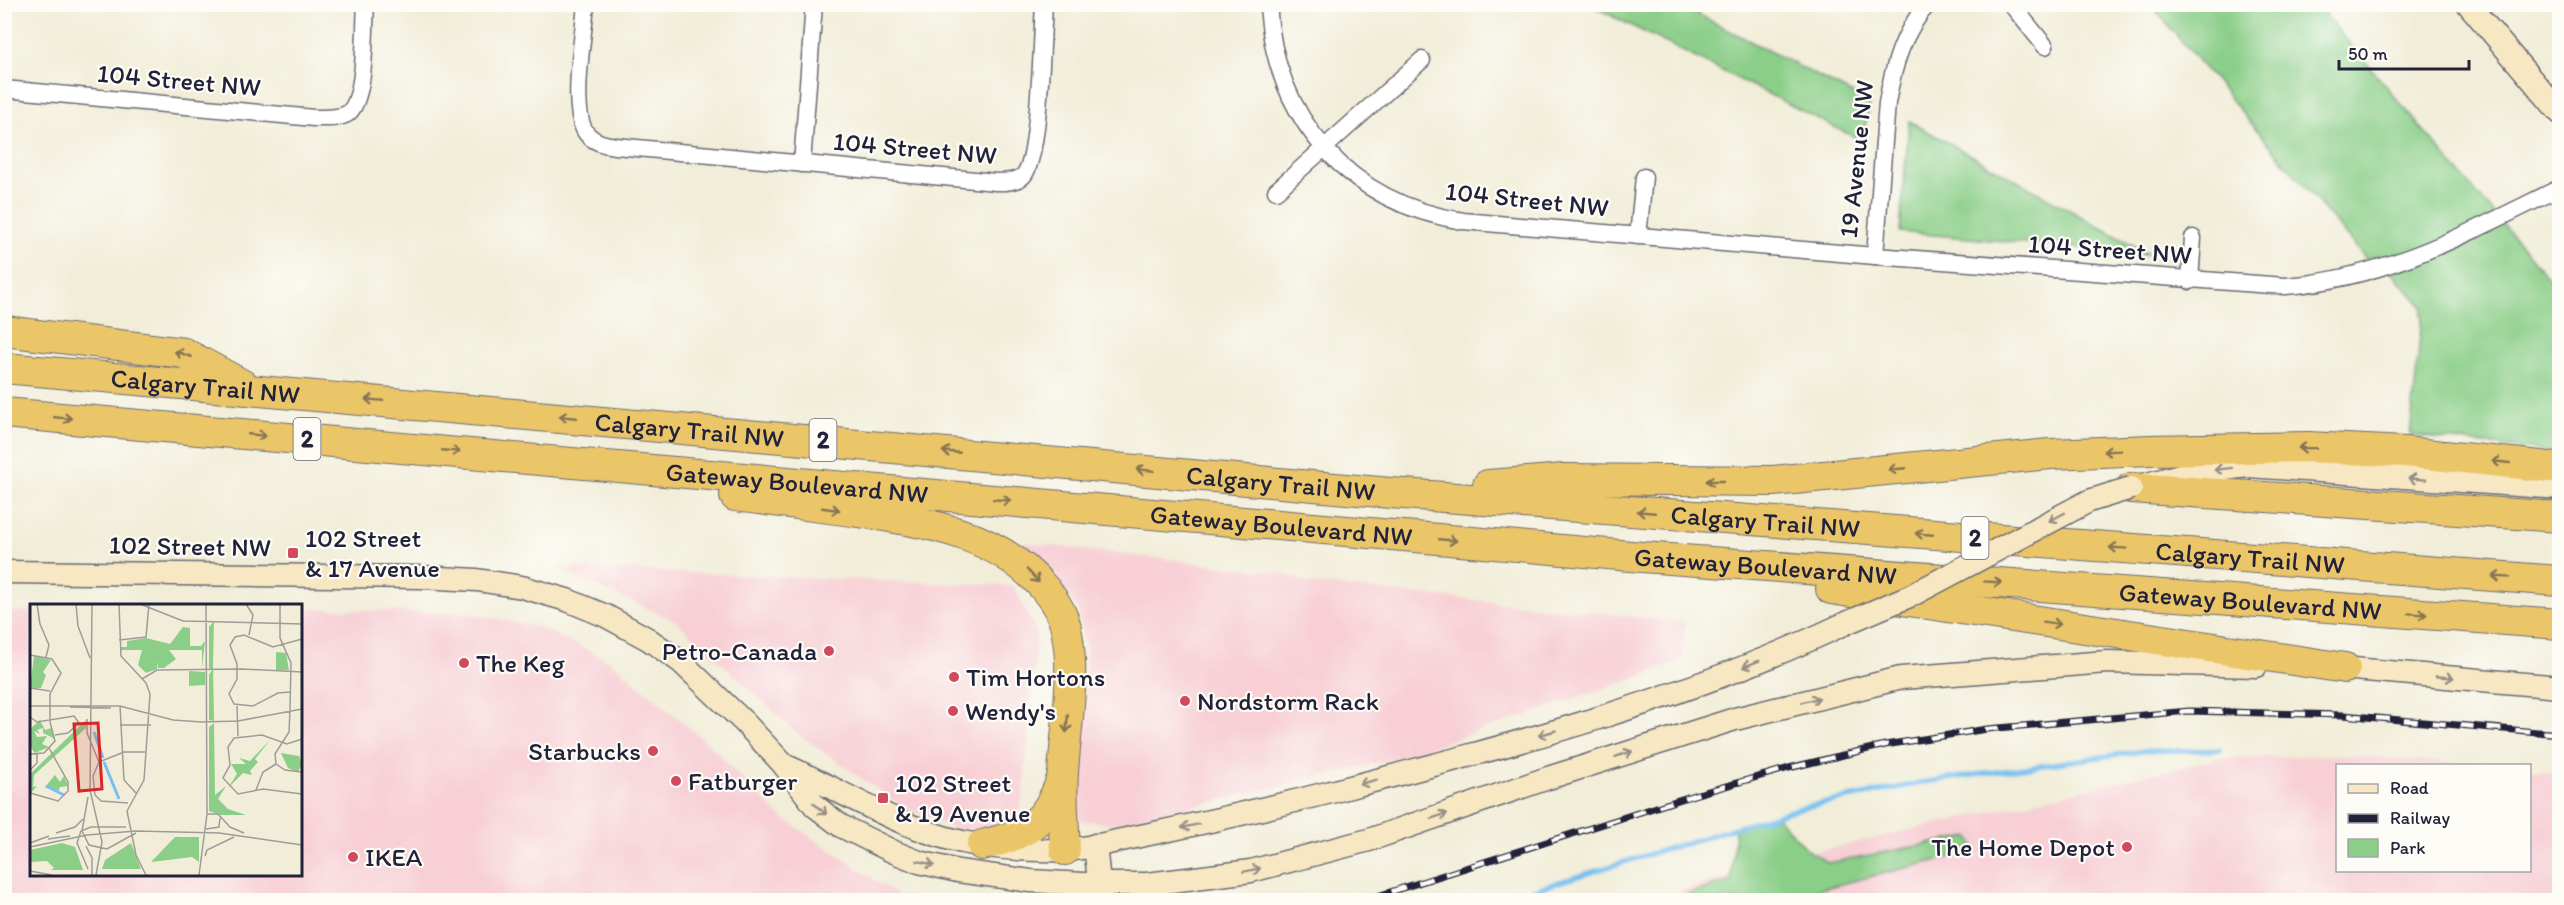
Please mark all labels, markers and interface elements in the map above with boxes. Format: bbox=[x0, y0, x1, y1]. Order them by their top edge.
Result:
scale bar bbox=[2339, 33, 2470, 71]
text: 50 m bbox=[2348, 43, 2388, 65]
street label: 104 Street NW bbox=[96, 57, 262, 103]
street label: 19 Avenue NW bbox=[1832, 79, 1880, 239]
street label: 104 Street NW bbox=[832, 125, 998, 171]
street label: 104 Street NW bbox=[1444, 175, 1610, 223]
street label: 104 Street NW bbox=[2027, 227, 2193, 271]
one-way arrow bbox=[175, 348, 193, 359]
street label: Calgary Trail NW bbox=[109, 362, 301, 411]
one-way arrow bbox=[365, 394, 385, 405]
street label: Calgary Trail NW bbox=[593, 405, 785, 454]
one-way arrow bbox=[559, 411, 579, 422]
one-way arrow bbox=[52, 413, 72, 424]
road number: 2 bbox=[294, 418, 320, 460]
road number: 2 bbox=[810, 419, 836, 461]
one-way arrow bbox=[247, 429, 267, 440]
one-way arrow bbox=[2297, 442, 2317, 453]
one-way arrow bbox=[441, 446, 461, 457]
one-way arrow bbox=[941, 446, 961, 457]
one-way arrow bbox=[2102, 446, 2122, 457]
street label: Gateway Boulevard NW bbox=[665, 455, 929, 510]
one-way arrow bbox=[2492, 456, 2512, 467]
street label: Calgary Trail NW bbox=[1185, 459, 1377, 508]
one-way arrow bbox=[1136, 464, 1155, 475]
one-way arrow bbox=[1887, 464, 1907, 475]
one-way arrow bbox=[2214, 464, 2233, 475]
one-way arrow bbox=[2408, 473, 2428, 484]
one-way arrow bbox=[1705, 475, 1725, 487]
one-way arrow bbox=[992, 495, 1012, 506]
street label: Gateway Boulevard NW bbox=[1149, 498, 1414, 553]
street label: Calgary Trail NW bbox=[1670, 498, 1861, 544]
one-way arrow bbox=[821, 503, 841, 514]
one-way arrow bbox=[1636, 506, 1656, 517]
one-way arrow bbox=[2049, 511, 2066, 523]
road number: 2 bbox=[1962, 517, 1988, 559]
place label: 102 Street & 17 Avenue bbox=[305, 522, 440, 584]
one-way arrow bbox=[1914, 528, 1934, 539]
street label: 102 Street NW bbox=[109, 529, 271, 563]
one-way arrow bbox=[1437, 534, 1457, 545]
street label: Calgary Trail NW bbox=[2154, 535, 2346, 581]
street label: Gateway Boulevard NW bbox=[1633, 540, 1898, 592]
one-way arrow bbox=[2109, 542, 2129, 553]
marker: 102 Street & 17 Avenue bbox=[286, 546, 300, 560]
one-way arrow bbox=[1026, 568, 1040, 583]
one-way arrow bbox=[2492, 571, 2512, 582]
street label: Gateway Boulevard NW bbox=[2118, 576, 2382, 627]
one-way arrow bbox=[1983, 577, 2003, 588]
inset map bbox=[30, 604, 302, 875]
one-way arrow bbox=[2408, 609, 2428, 620]
one-way arrow bbox=[2042, 617, 2061, 628]
place label: Petro-Canada bbox=[662, 635, 817, 667]
marker: Petro-Canada bbox=[822, 644, 836, 658]
place label: The Keg bbox=[476, 647, 565, 679]
marker: The Keg bbox=[457, 656, 471, 670]
one-way arrow bbox=[1743, 659, 1761, 670]
place label: Tim Hortons bbox=[966, 661, 1105, 693]
marker: Tim Hortons bbox=[947, 670, 961, 684]
one-way arrow bbox=[2434, 672, 2454, 683]
place label: Nordstorm Rack bbox=[1197, 685, 1379, 717]
marker: Nordstorm Rack bbox=[1178, 694, 1192, 708]
one-way arrow bbox=[1802, 694, 1821, 706]
place label: Wendy's bbox=[965, 695, 1056, 727]
marker: Wendy's bbox=[946, 704, 960, 718]
one-way arrow bbox=[1061, 713, 1072, 733]
one-way arrow bbox=[1538, 728, 1557, 739]
place label: Starbucks bbox=[528, 735, 641, 767]
marker: Starbucks bbox=[646, 744, 660, 758]
one-way arrow bbox=[1614, 748, 1633, 759]
legend bbox=[2336, 764, 2531, 872]
place label: Fatburger bbox=[688, 765, 798, 797]
place label: 102 Street & 19 Avenue bbox=[895, 767, 1030, 829]
marker: Fatburger bbox=[669, 774, 683, 788]
one-way arrow bbox=[1359, 777, 1378, 788]
text: Road bbox=[2390, 777, 2429, 799]
marker: 102 Street & 19 Avenue bbox=[876, 791, 890, 805]
one-way arrow bbox=[812, 802, 827, 816]
text: Railway bbox=[2390, 807, 2451, 829]
one-way arrow bbox=[1429, 810, 1448, 821]
one-way arrow bbox=[1180, 821, 1200, 832]
place label: The Home Depot bbox=[1931, 831, 2115, 863]
text: Park bbox=[2390, 837, 2425, 859]
marker: The Home Depot bbox=[2120, 840, 2134, 854]
place label: IKEA bbox=[365, 841, 423, 873]
marker: IKEA bbox=[346, 850, 360, 864]
one-way arrow bbox=[916, 858, 935, 870]
one-way arrow bbox=[1242, 864, 1261, 875]

